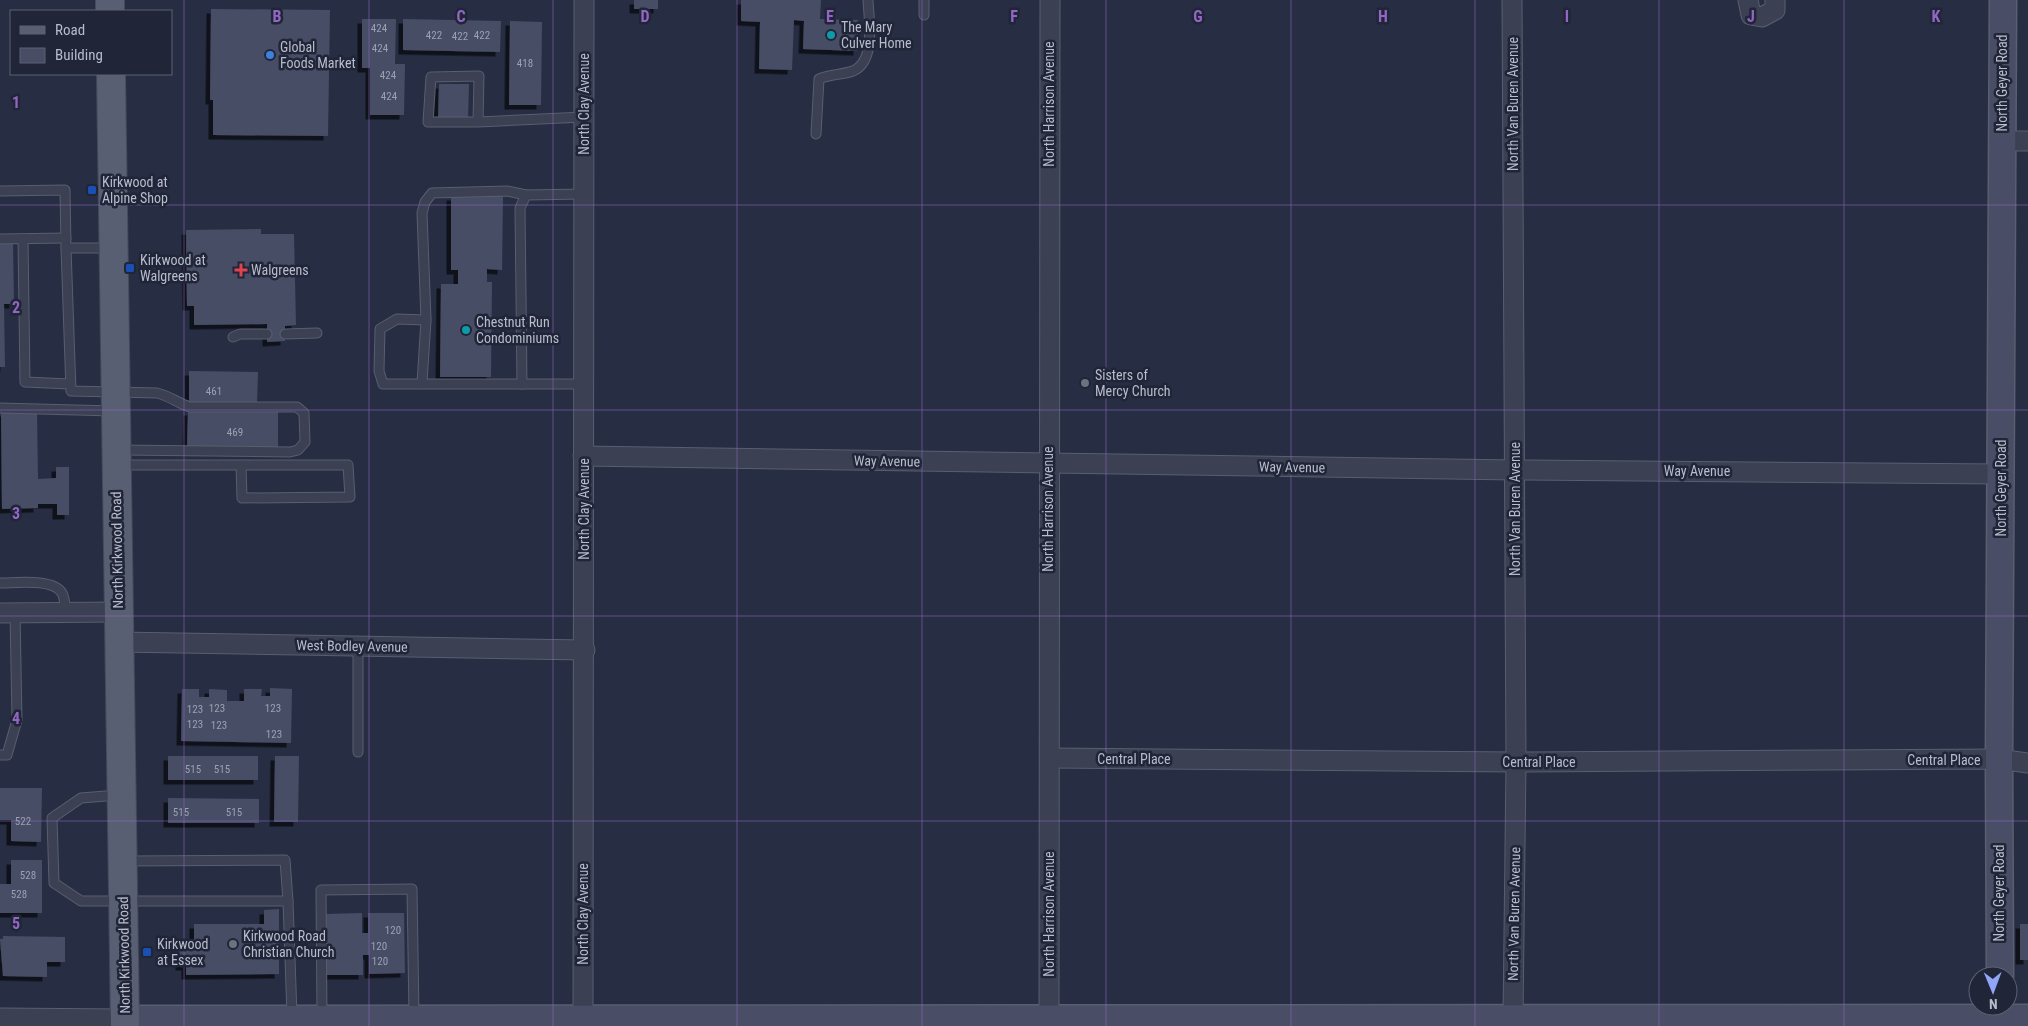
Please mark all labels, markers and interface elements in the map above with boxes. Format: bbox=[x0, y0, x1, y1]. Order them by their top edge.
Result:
text: B bbox=[273, 7, 282, 26]
text: C bbox=[456, 7, 466, 26]
text: D bbox=[640, 7, 650, 26]
text: E bbox=[826, 7, 834, 26]
text: F bbox=[1010, 7, 1018, 26]
text: G bbox=[1193, 7, 1203, 26]
text: H bbox=[1378, 7, 1388, 26]
text: I bbox=[1565, 7, 1569, 26]
text: J bbox=[1747, 7, 1755, 26]
text: K bbox=[1932, 7, 1941, 26]
legend bbox=[10, 10, 172, 75]
place label: The Mary Culver Home bbox=[841, 19, 912, 51]
text: Road bbox=[55, 21, 85, 39]
house number: 424 bbox=[371, 22, 388, 35]
house number: 422 bbox=[426, 29, 442, 42]
house number: 422 bbox=[474, 29, 490, 42]
marker: The Mary Culver Home bbox=[825, 29, 837, 41]
house number: 422 bbox=[452, 30, 468, 43]
street label: North Geyer Road bbox=[1994, 34, 2010, 132]
street label: North Van Buren Avenue bbox=[1505, 37, 1521, 171]
place label: Global Foods Market bbox=[280, 39, 356, 71]
street label: North Harrison Avenue bbox=[1041, 41, 1057, 167]
house number: 424 bbox=[372, 42, 389, 55]
text: Building bbox=[55, 46, 103, 64]
marker: Global Foods Market bbox=[264, 49, 276, 61]
street label: North Clay Avenue bbox=[576, 53, 592, 155]
house number: 418 bbox=[517, 57, 533, 70]
house number: 424 bbox=[380, 69, 397, 82]
house number: 424 bbox=[381, 90, 398, 103]
text: 1 bbox=[12, 93, 20, 112]
place label: Kirkwood at Alpine Shop bbox=[102, 174, 168, 206]
marker: Kirkwood at Alpine Shop bbox=[86, 184, 98, 196]
place label: Kirkwood at Walgreens bbox=[140, 252, 206, 284]
marker: Kirkwood at Walgreens bbox=[124, 262, 136, 274]
place label: Walgreens bbox=[251, 262, 309, 278]
marker: Walgreens bbox=[235, 264, 247, 276]
text: 2 bbox=[12, 298, 20, 317]
place label: Chestnut Run Condominiums bbox=[476, 314, 559, 346]
marker: Chestnut Run Condominiums bbox=[460, 324, 472, 336]
place label: Sisters of Mercy Church bbox=[1095, 367, 1171, 399]
marker: Sisters of Mercy Church bbox=[1079, 377, 1091, 389]
house number: 461 bbox=[206, 385, 222, 398]
house number: 469 bbox=[227, 426, 243, 439]
street label: North Geyer Road bbox=[1993, 439, 2009, 537]
street label: North Van Buren Avenue bbox=[1507, 442, 1523, 576]
street label: North Harrison Avenue bbox=[1040, 446, 1056, 572]
street label: Way Avenue bbox=[854, 452, 921, 470]
street label: North Clay Avenue bbox=[576, 458, 592, 560]
street label: Way Avenue bbox=[1259, 458, 1326, 476]
street label: Way Avenue bbox=[1664, 463, 1731, 479]
street label: North Kirkwood Road bbox=[108, 491, 126, 609]
text: 3 bbox=[12, 504, 20, 523]
street label: West Bodley Avenue bbox=[296, 637, 408, 655]
house number: 123 bbox=[209, 702, 225, 715]
house number: 123 bbox=[265, 702, 281, 715]
house number: 123 bbox=[187, 703, 203, 716]
text: 4 bbox=[12, 709, 20, 728]
house number: 123 bbox=[187, 718, 203, 731]
house number: 123 bbox=[211, 719, 227, 732]
house number: 123 bbox=[266, 728, 282, 741]
street label: Central Place bbox=[1097, 751, 1171, 767]
street label: Central Place bbox=[1907, 752, 1981, 768]
street label: Central Place bbox=[1502, 754, 1576, 770]
house number: 515 bbox=[185, 763, 201, 776]
house number: 515 bbox=[214, 763, 230, 776]
house number: 515 bbox=[173, 806, 189, 819]
house number: 515 bbox=[226, 806, 242, 819]
house number: 522 bbox=[15, 815, 31, 828]
street label: North Geyer Road bbox=[1991, 844, 2007, 942]
street label: North Van Buren Avenue bbox=[1505, 846, 1523, 981]
street label: North Harrison Avenue bbox=[1041, 851, 1057, 977]
street label: North Clay Avenue bbox=[575, 863, 591, 965]
house number: 528 bbox=[20, 869, 36, 882]
house number: 528 bbox=[11, 888, 27, 901]
street label: North Kirkwood Road bbox=[115, 896, 133, 1014]
text: 5 bbox=[12, 914, 20, 933]
house number: 120 bbox=[385, 924, 401, 937]
place label: Kirkwood Road Christian Church bbox=[243, 928, 334, 960]
place label: Kirkwood at Essex bbox=[157, 936, 209, 968]
marker: Kirkwood Road Christian Church bbox=[227, 938, 239, 950]
house number: 120 bbox=[371, 940, 387, 953]
marker: Kirkwood at Essex bbox=[141, 946, 153, 958]
house number: 120 bbox=[372, 955, 388, 968]
north arrow bbox=[1968, 966, 2018, 1016]
text: N bbox=[1989, 996, 1998, 1012]

